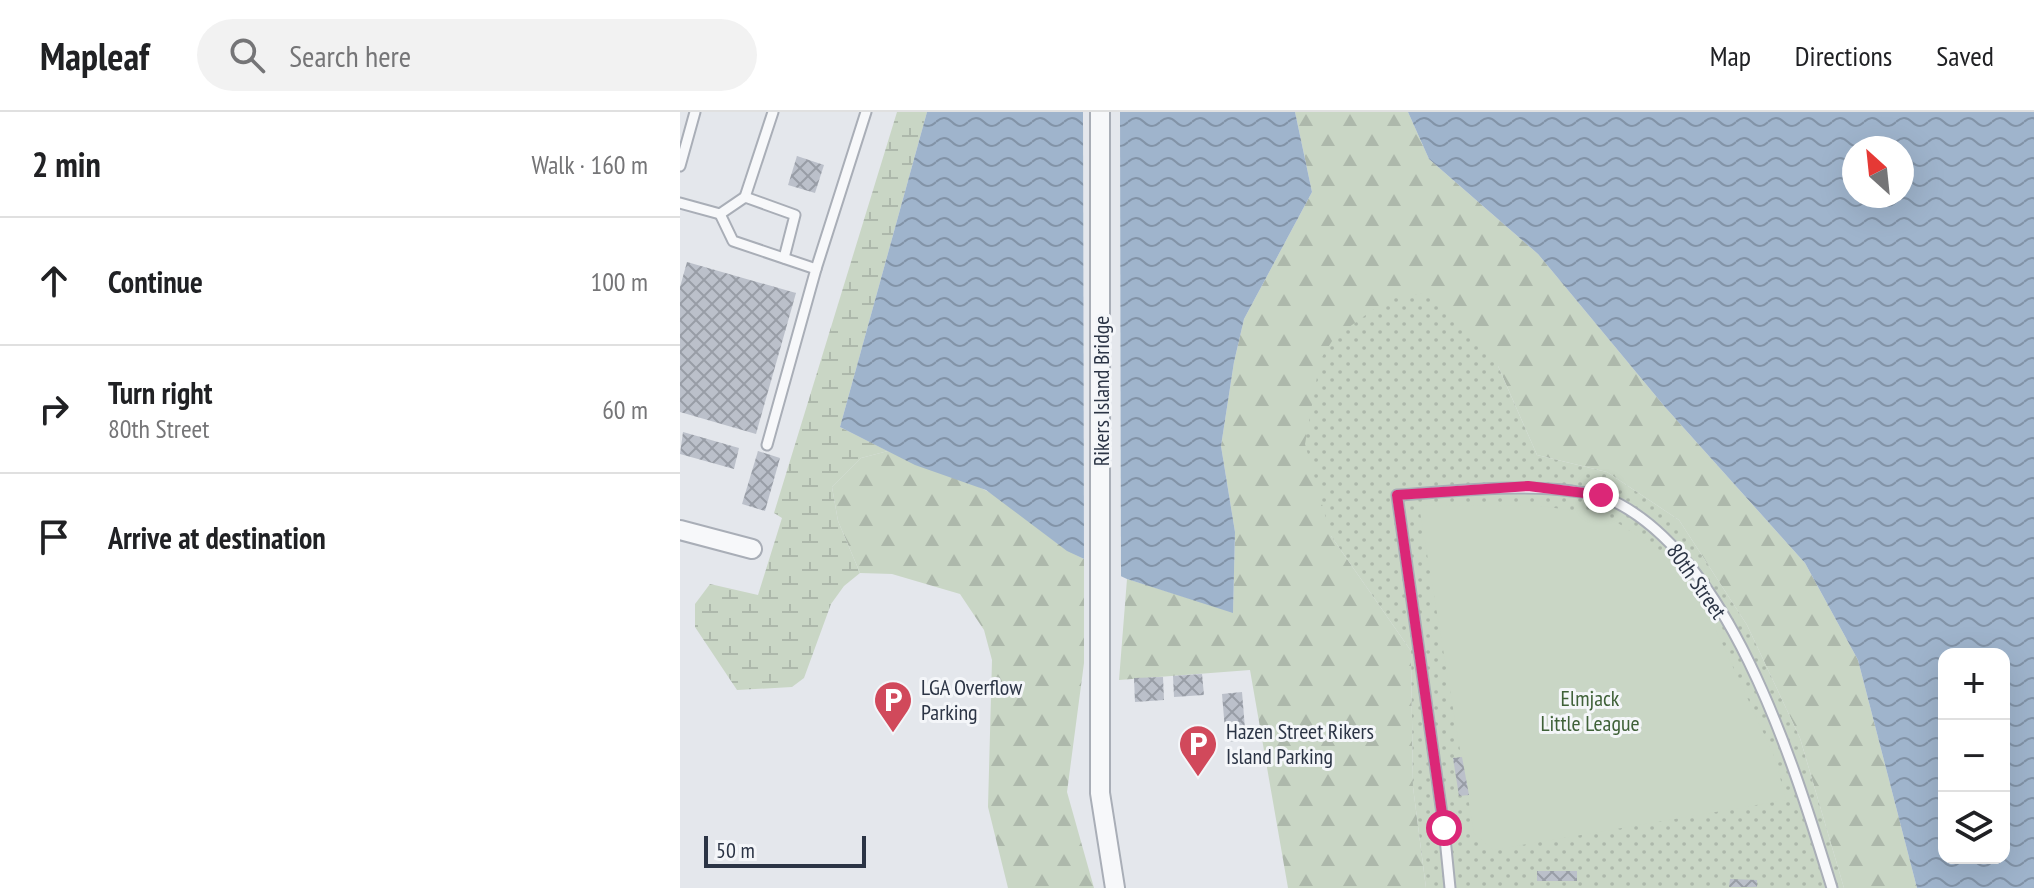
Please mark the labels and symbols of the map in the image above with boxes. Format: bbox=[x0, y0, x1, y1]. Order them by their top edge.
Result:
north arrow bbox=[1842, 136, 1914, 208]
street label: Rikers Island Bridge bbox=[1087, 316, 1115, 466]
route end bbox=[1583, 477, 1619, 513]
street label: 80th Street bbox=[1661, 538, 1733, 624]
place label: LGA Overflow Parking bbox=[921, 673, 1022, 726]
parking icon: LGA Overflow Parking bbox=[872, 679, 914, 734]
park label: Elmjack Little League bbox=[1540, 684, 1640, 737]
place label: Hazen Street Rikers Island Parking bbox=[1226, 717, 1374, 770]
parking icon: Hazen Street Rikers Island Parking bbox=[1177, 723, 1219, 778]
route start bbox=[1426, 810, 1462, 846]
scale bar bbox=[704, 832, 866, 868]

